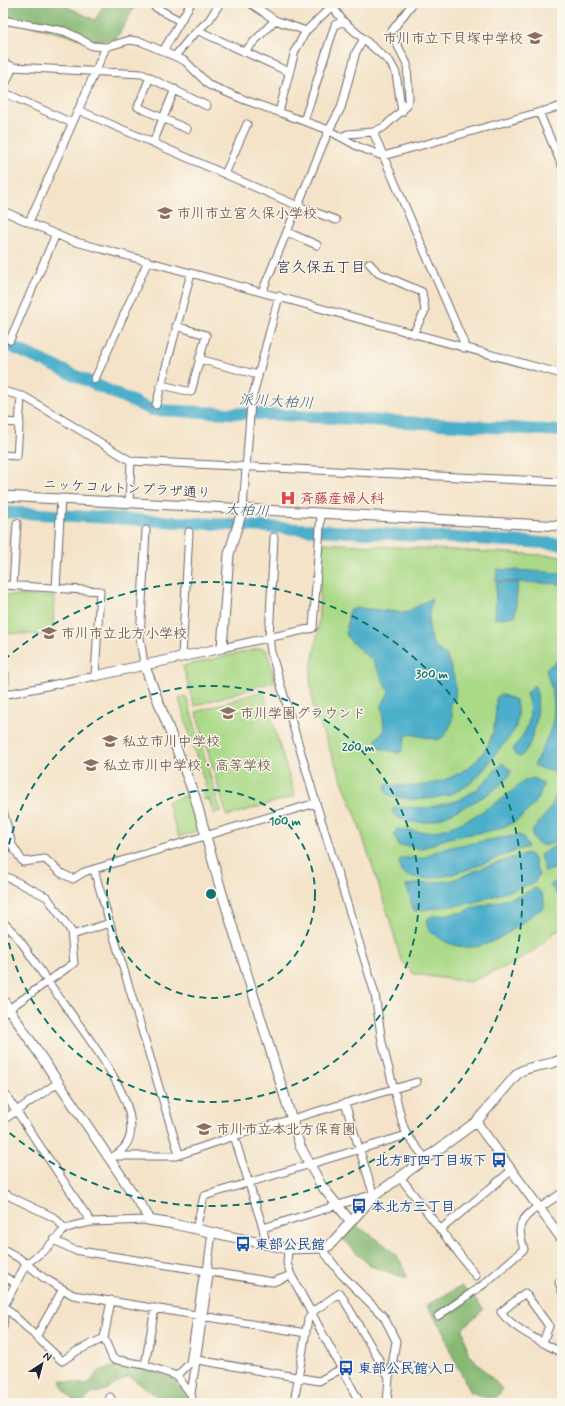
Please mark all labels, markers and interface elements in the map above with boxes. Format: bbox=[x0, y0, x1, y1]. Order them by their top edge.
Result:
school or university icon: 市川市立下貝塚中学校 bbox=[526, 29, 544, 47]
place label: 市川市立下貝塚中学校 bbox=[383, 30, 523, 48]
school or university icon: 市川市立宮久保小学校 bbox=[156, 204, 174, 222]
place label: 市川市立宮久保小学校 bbox=[177, 205, 317, 223]
district label: 宮久保五丁目 bbox=[276, 258, 366, 278]
water label: 派川大柏川 bbox=[238, 390, 314, 414]
street label: ニッケコルトンプラザ通り bbox=[43, 476, 211, 502]
hospital icon: 斉藤産婦人科 bbox=[279, 489, 297, 507]
place label: 斉藤産婦人科 bbox=[300, 490, 385, 508]
water label: 大柏川 bbox=[224, 500, 270, 522]
school or university icon: 市川市立北方小学校 bbox=[40, 624, 58, 642]
place label: 市川市立北方小学校 bbox=[61, 625, 187, 643]
text: 300 m bbox=[416, 667, 449, 683]
school or university icon: 市川学園グラウンド bbox=[219, 704, 237, 722]
place label: 市川学園グラウンド bbox=[240, 705, 366, 723]
school or university icon: 私立市川中学校 bbox=[101, 732, 119, 750]
place label: 私立市川中学校 bbox=[122, 733, 220, 751]
text: 200 m bbox=[342, 740, 375, 756]
school or university icon: 私立市川中学校・高等学校 bbox=[82, 756, 100, 774]
place label: 私立市川中学校・高等学校 bbox=[103, 757, 271, 775]
text: 100 m bbox=[269, 814, 302, 830]
centre of rings bbox=[204, 887, 218, 901]
school or university icon: 市川市立本北方保育園 bbox=[195, 1120, 213, 1138]
place label: 市川市立本北方保育園 bbox=[216, 1121, 356, 1139]
bus stop icon: 北方町四丁目坂下 bbox=[490, 1151, 508, 1169]
place label: 北方町四丁目坂下 bbox=[375, 1152, 487, 1170]
bus stop icon: 本北方三丁目 bbox=[350, 1197, 368, 1215]
place label: 本北方三丁目 bbox=[371, 1198, 455, 1216]
bus stop icon: 東部公民館 bbox=[234, 1235, 252, 1253]
place label: 東部公民館 bbox=[255, 1236, 325, 1254]
north arrow bbox=[22, 1344, 62, 1384]
text: N bbox=[40, 1349, 54, 1365]
bus stop icon: 東部公民館入口 bbox=[337, 1359, 355, 1377]
place label: 東部公民館入口 bbox=[358, 1360, 456, 1378]

